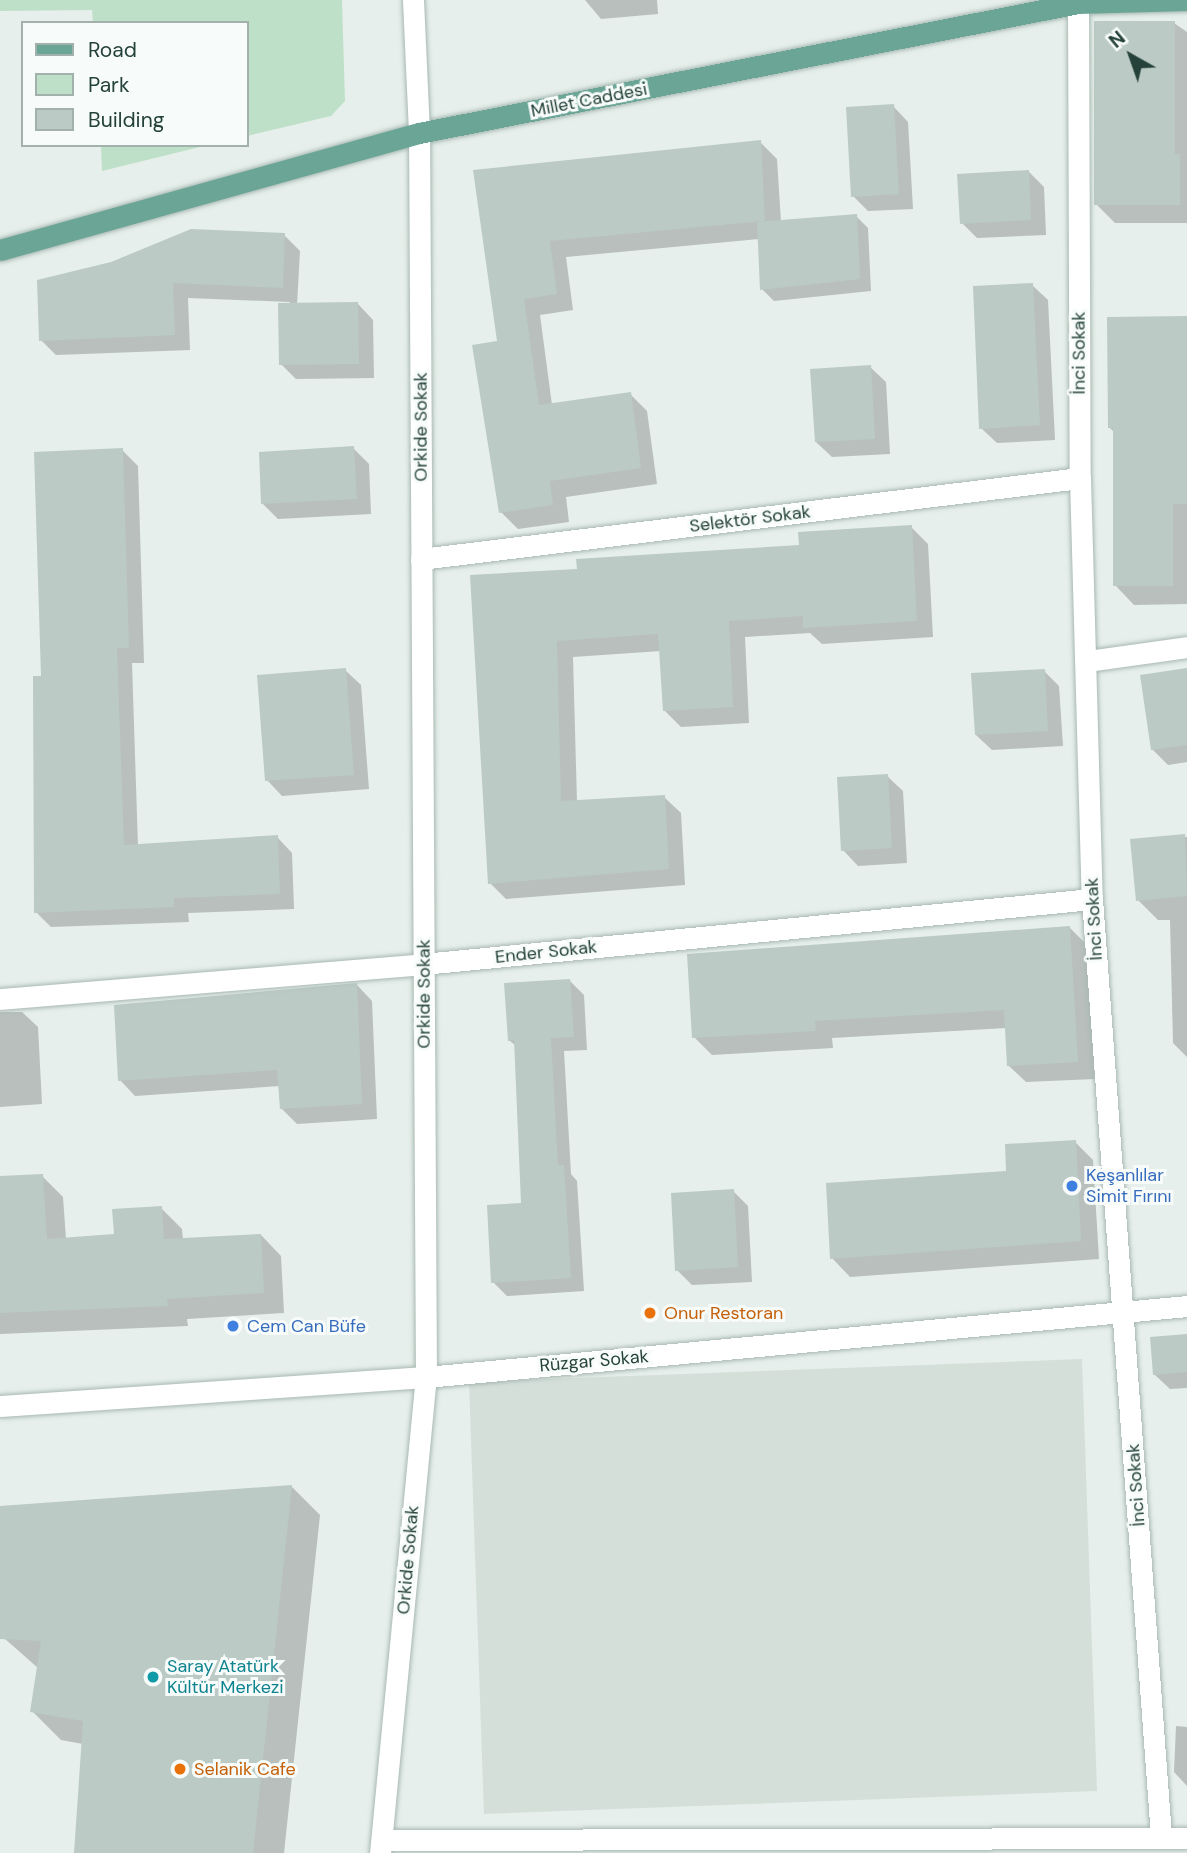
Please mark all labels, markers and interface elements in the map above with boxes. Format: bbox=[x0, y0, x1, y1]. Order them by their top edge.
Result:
legend bbox=[21, 21, 248, 147]
north arrow bbox=[1096, 21, 1166, 91]
text: N bbox=[1104, 26, 1131, 54]
text: Road bbox=[88, 36, 137, 64]
text: Park bbox=[88, 71, 129, 99]
street label: Millet Caddesi bbox=[529, 78, 649, 122]
text: Building bbox=[88, 106, 164, 134]
street label: İnci Sokak bbox=[1068, 312, 1090, 394]
street label: Orkide Sokak bbox=[410, 372, 432, 482]
street label: Selektör Sokak bbox=[688, 501, 812, 537]
street label: İnci Sokak bbox=[1081, 877, 1107, 961]
street label: Ender Sokak bbox=[494, 936, 598, 968]
street label: Orkide Sokak bbox=[413, 939, 435, 1049]
place label: Keşanlılar Simit Fırını bbox=[1086, 1165, 1172, 1208]
marker: Keşanlılar Simit Fırını bbox=[1064, 1178, 1080, 1194]
place label: Onur Restoran bbox=[664, 1302, 783, 1324]
marker: Onur Restoran bbox=[642, 1305, 658, 1321]
place label: Cem Can Büfe bbox=[247, 1315, 366, 1337]
marker: Cem Can Büfe bbox=[225, 1318, 241, 1334]
street label: Rüzgar Sokak bbox=[539, 1345, 649, 1377]
street label: İnci Sokak bbox=[1122, 1443, 1150, 1527]
street label: Orkide Sokak bbox=[392, 1505, 424, 1615]
place label: Saray Atatürk Kültür Merkezi bbox=[167, 1656, 284, 1698]
marker: Saray Atatürk Kültür Merkezi bbox=[145, 1669, 161, 1685]
place label: Selanik Cafe bbox=[194, 1758, 296, 1780]
marker: Selanik Cafe bbox=[172, 1761, 188, 1777]

